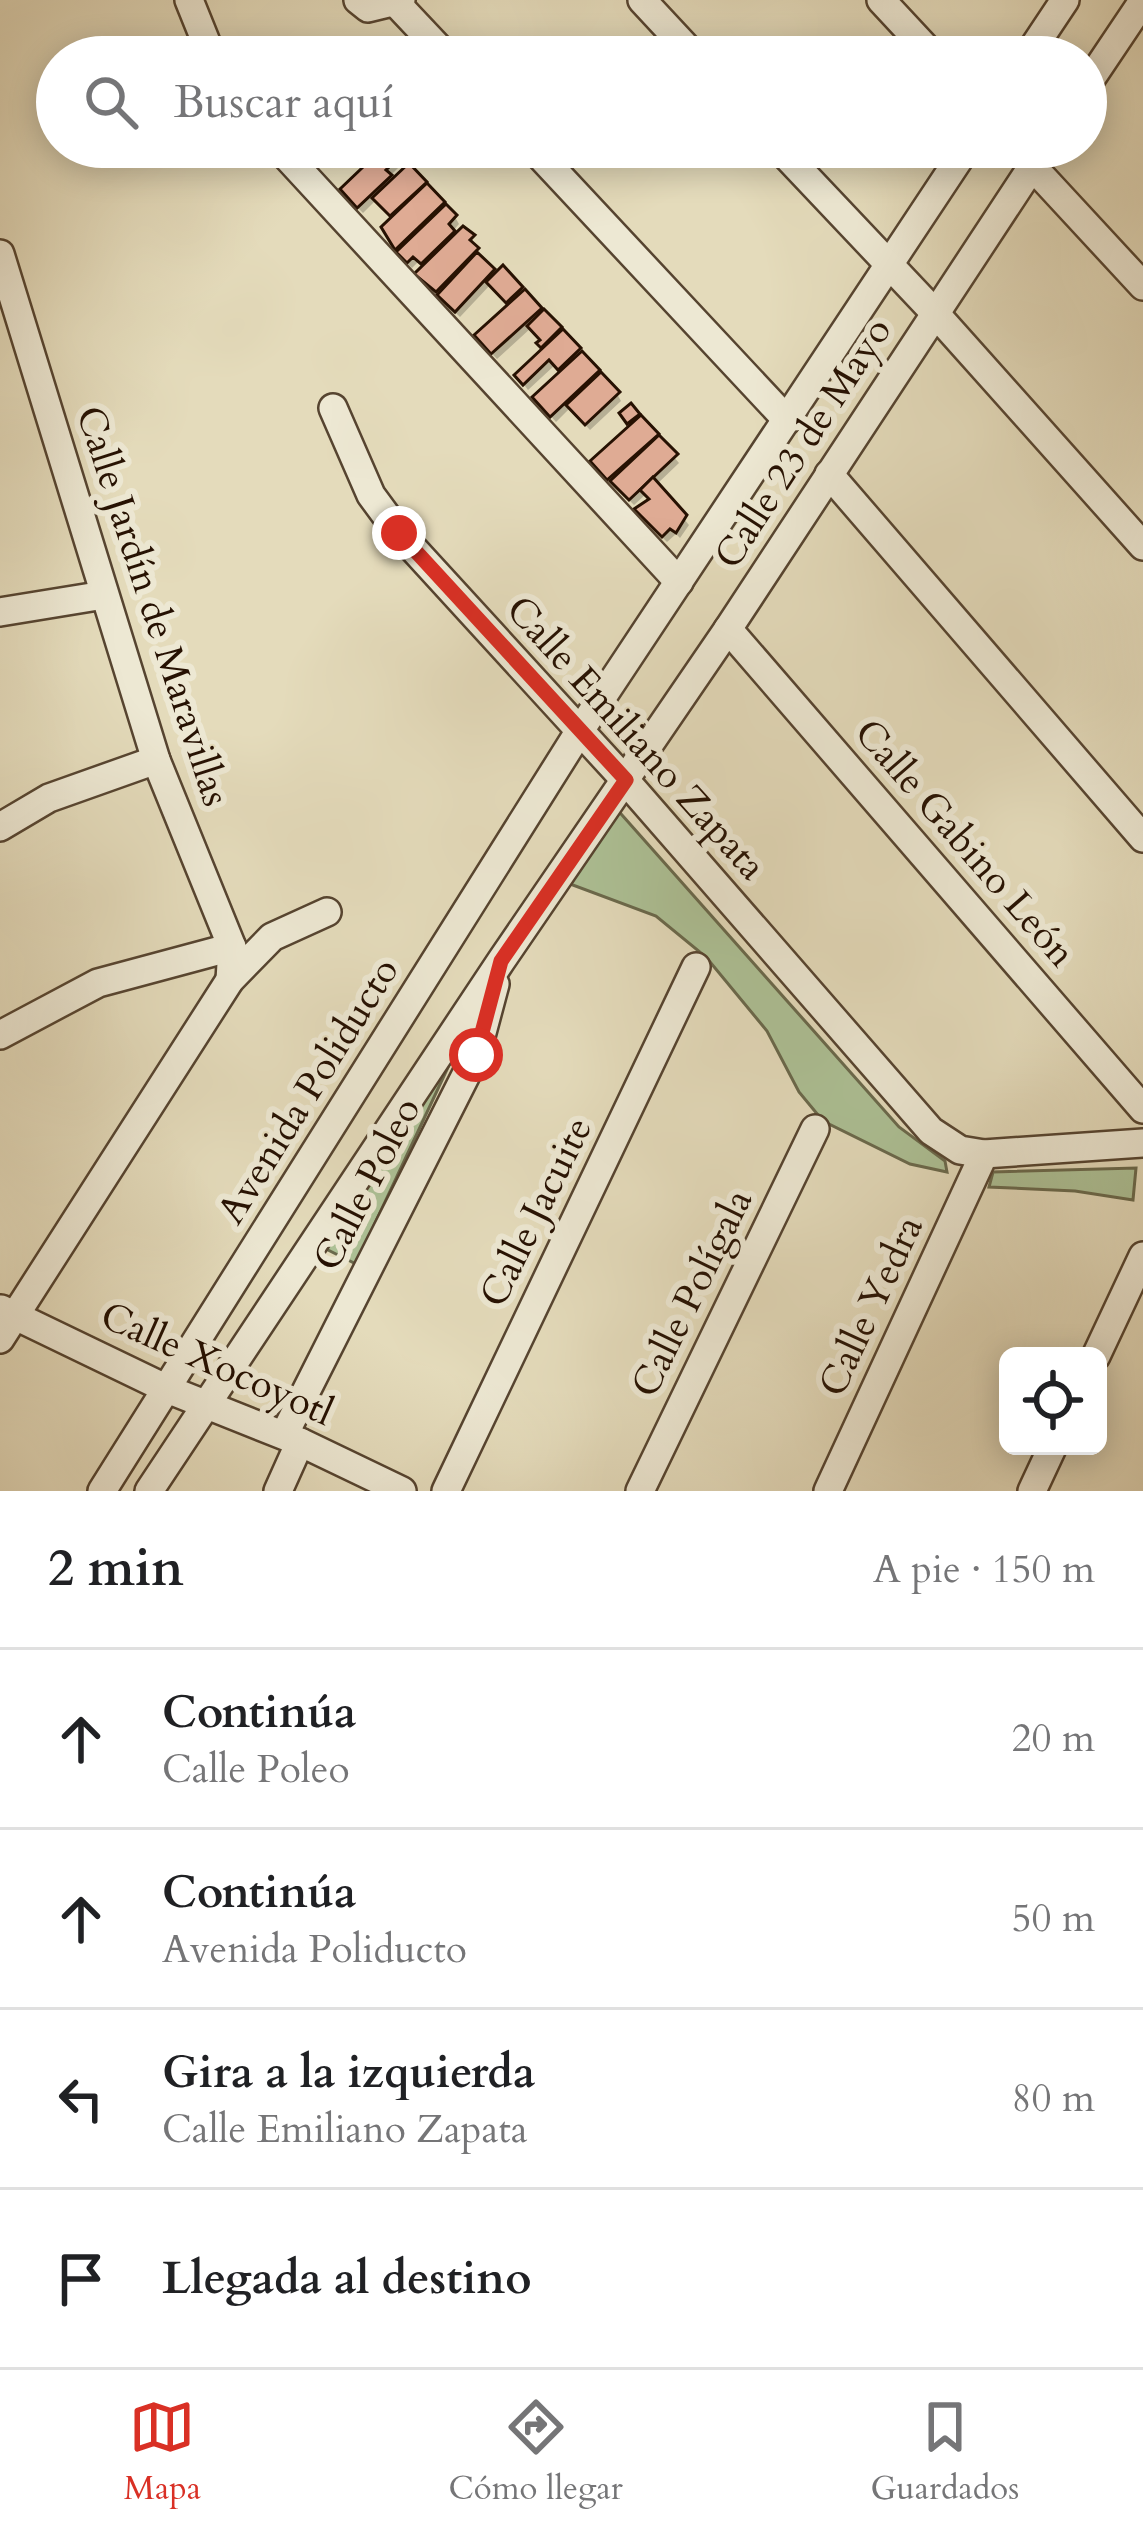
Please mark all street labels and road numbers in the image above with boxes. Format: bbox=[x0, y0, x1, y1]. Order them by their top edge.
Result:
street label: Calle 23 de Mayo bbox=[702, 307, 904, 579]
street label: Calle Jardín de Maravillas bbox=[63, 399, 243, 813]
street label: Calle Emiliano Zapata bbox=[494, 584, 778, 892]
street label: Calle Gabino León bbox=[842, 708, 1088, 978]
street label: Avenida Poliducto bbox=[205, 948, 411, 1234]
street label: Calle Poleo bbox=[301, 1088, 433, 1280]
street label: Calle Jacuite bbox=[467, 1108, 605, 1316]
street label: Calle Polígala bbox=[619, 1180, 765, 1406]
street label: Calle Yedra bbox=[806, 1207, 936, 1405]
street label: Calle Xocoyotl bbox=[92, 1289, 342, 1439]

